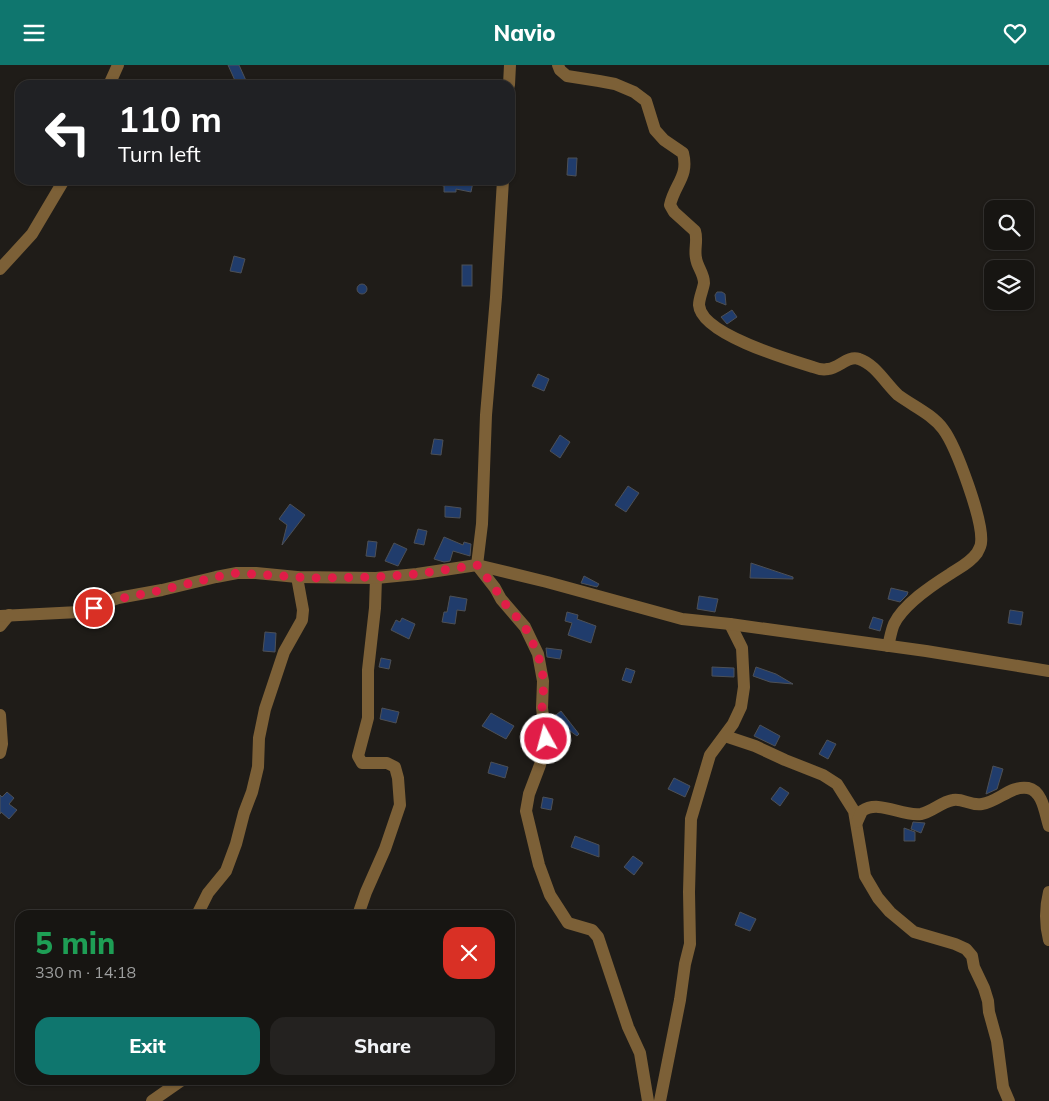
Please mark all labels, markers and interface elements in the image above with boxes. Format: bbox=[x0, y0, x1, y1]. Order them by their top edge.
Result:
icon: menu bbox=[20, 19, 48, 47]
text: Navio bbox=[494, 19, 555, 47]
icon: heart bbox=[1001, 19, 1029, 47]
text: 110 m bbox=[118, 97, 222, 141]
icon: left bbox=[35, 100, 100, 165]
text: Turn left bbox=[118, 140, 201, 168]
map controls bbox=[984, 200, 1034, 310]
button: search bbox=[984, 200, 1034, 250]
button: layers bbox=[984, 260, 1034, 310]
pin bbox=[73, 587, 115, 629]
icon: arrive bbox=[80, 594, 108, 622]
position arrow bbox=[519, 712, 571, 764]
text: 5 min bbox=[35, 924, 115, 962]
button: close bbox=[443, 927, 495, 979]
text: 330 m · 14:18 bbox=[35, 962, 136, 982]
button: Exit bbox=[35, 1017, 260, 1075]
button: Share bbox=[270, 1017, 495, 1075]

